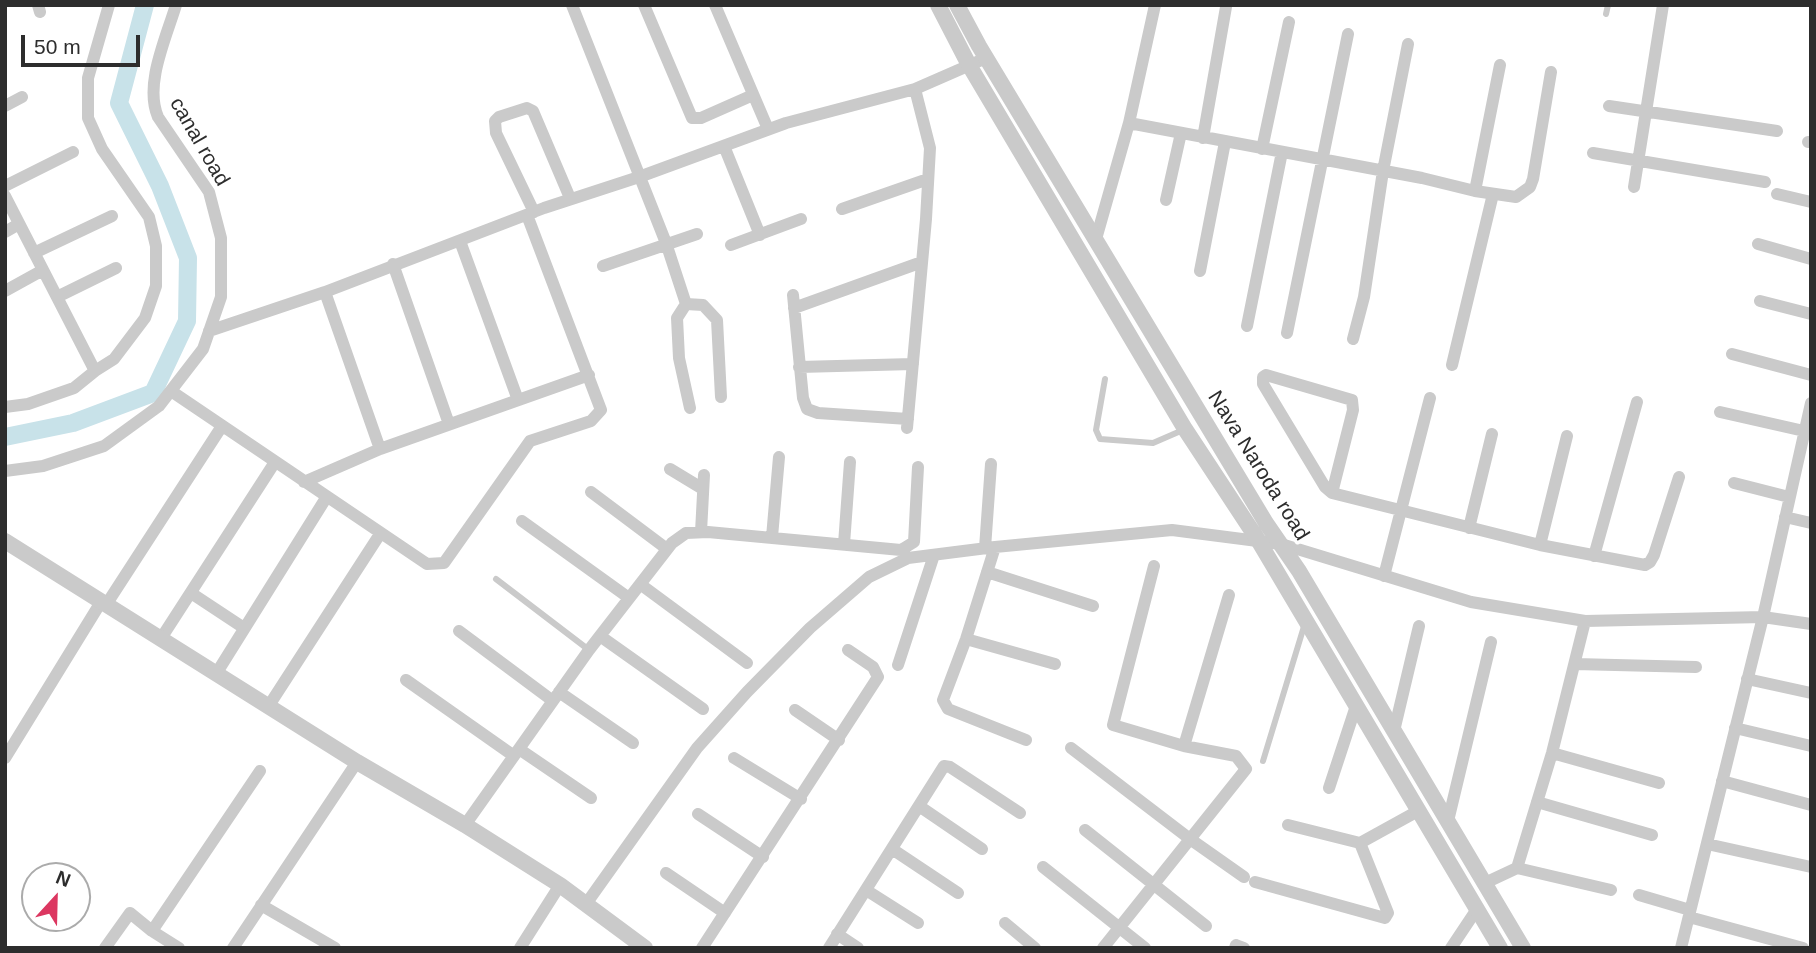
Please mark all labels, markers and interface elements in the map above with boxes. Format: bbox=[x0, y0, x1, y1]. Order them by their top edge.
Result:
scale bar bbox=[24, 21, 144, 65]
text: 50 m bbox=[34, 35, 81, 58]
street label: canal road bbox=[164, 93, 234, 191]
street label: Nava Naroda road bbox=[1202, 387, 1314, 545]
north arrow bbox=[21, 862, 91, 932]
text: N bbox=[53, 867, 74, 891]

